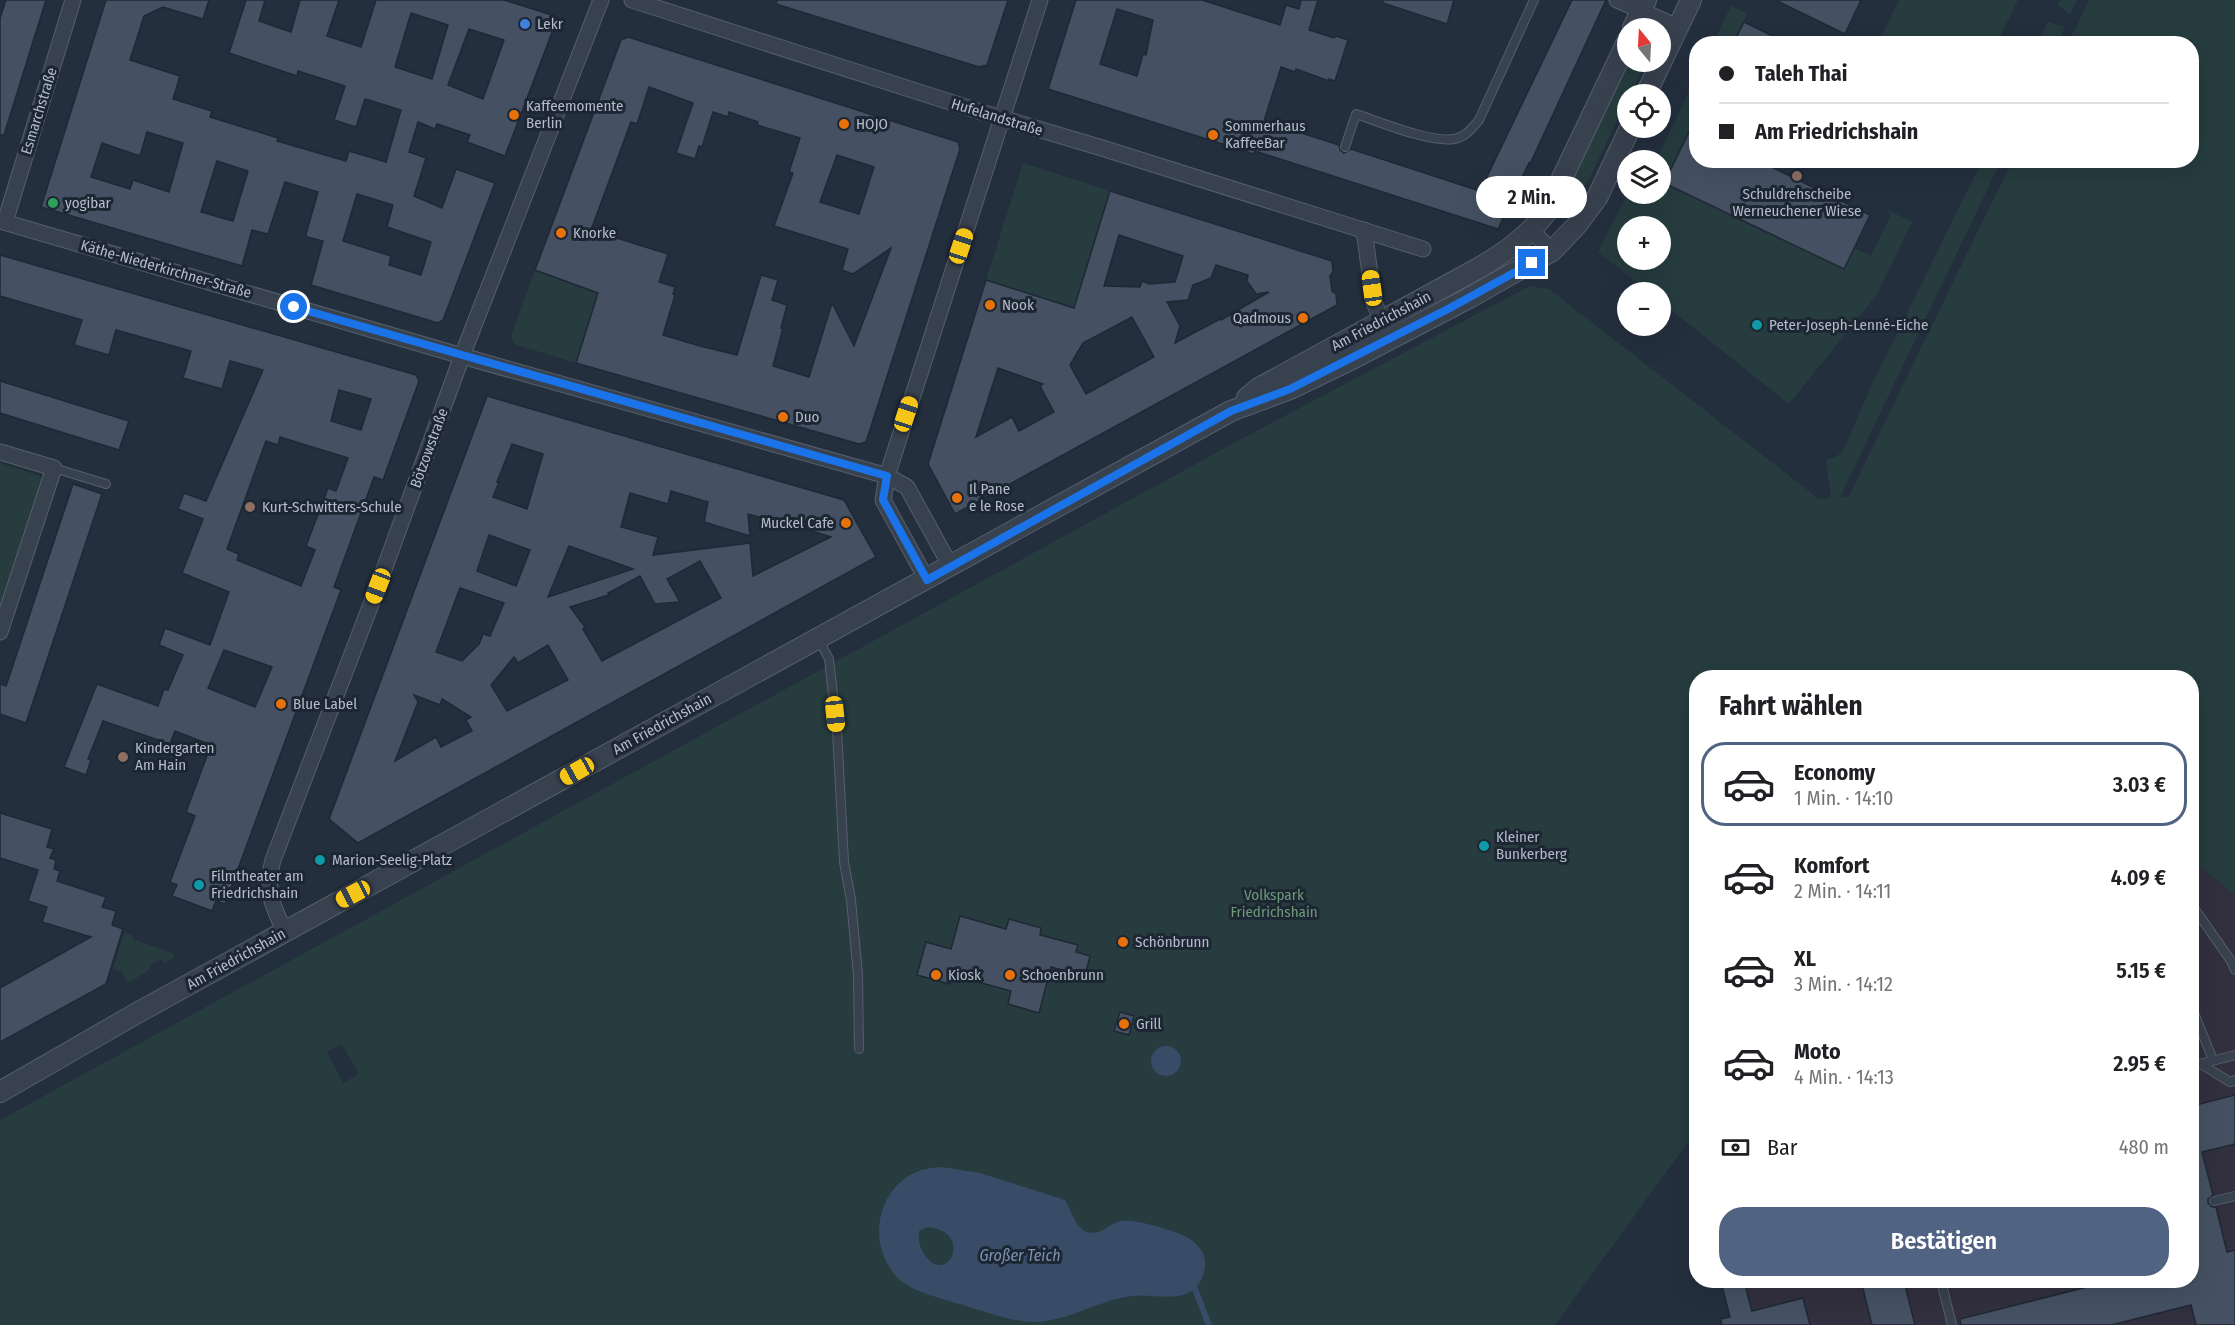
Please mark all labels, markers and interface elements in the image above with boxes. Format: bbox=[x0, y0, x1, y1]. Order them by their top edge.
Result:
place label: Lekr bbox=[537, 15, 564, 33]
marker: Lekr bbox=[518, 17, 532, 31]
north arrow bbox=[1617, 18, 1671, 72]
map controls bbox=[1617, 18, 1671, 336]
text: Taleh Thai bbox=[1755, 60, 1848, 87]
street label: Esmarchstraße bbox=[17, 65, 61, 157]
button: locate bbox=[1617, 84, 1671, 138]
street label: Hufelandstraße bbox=[949, 95, 1045, 139]
place label: Kaffeemomente Berlin bbox=[526, 97, 623, 132]
marker: Kaffeemomente Berlin bbox=[507, 108, 521, 122]
place label: HOJO bbox=[856, 115, 888, 133]
marker: HOJO bbox=[837, 117, 851, 131]
place label: Sommerhaus KaffeeBar bbox=[1225, 117, 1306, 152]
text: Am Friedrichshain bbox=[1755, 118, 1918, 145]
marker: Sommerhaus KaffeeBar bbox=[1206, 128, 1220, 142]
button: layers bbox=[1617, 150, 1671, 204]
marker: Schuldrehscheibe Werneuchener Wiese bbox=[1790, 169, 1804, 183]
callout: 2 Min. bbox=[1476, 176, 1588, 218]
text: 2 Min. bbox=[1507, 185, 1556, 209]
place label: Schuldrehscheibe Werneuchener Wiese bbox=[1733, 185, 1861, 220]
place label: yogibar bbox=[65, 194, 112, 212]
marker: yogibar bbox=[46, 196, 60, 210]
button: + bbox=[1617, 216, 1671, 270]
place label: Knorke bbox=[573, 224, 616, 242]
marker: Knorke bbox=[554, 226, 568, 240]
car bbox=[947, 226, 975, 266]
street label: Käthe-Niederkirchner-Straße bbox=[79, 236, 253, 302]
route end bbox=[1518, 249, 1545, 276]
car bbox=[1361, 269, 1383, 307]
button: − bbox=[1617, 282, 1671, 336]
street label: Am Friedrichshain bbox=[1328, 287, 1434, 355]
route start bbox=[280, 293, 307, 320]
place label: Nook bbox=[1002, 296, 1034, 314]
marker: Nook bbox=[983, 298, 997, 312]
place label: Qadmous bbox=[1233, 309, 1291, 327]
marker: Qadmous bbox=[1296, 311, 1310, 325]
place label: Peter-Joseph-Lenné-Eiche bbox=[1769, 316, 1928, 334]
marker: Peter-Joseph-Lenné-Eiche bbox=[1750, 318, 1764, 332]
car bbox=[892, 394, 920, 434]
street label: Bötzowstraße bbox=[406, 406, 452, 490]
place label: Duo bbox=[795, 408, 820, 426]
marker: Duo bbox=[776, 410, 790, 424]
place label: Il Pane e le Rose bbox=[969, 480, 1024, 515]
marker: Il Pane e le Rose bbox=[950, 491, 964, 505]
place label: Kurt-Schwitters-Schule bbox=[262, 498, 402, 516]
marker: Kurt-Schwitters-Schule bbox=[243, 500, 257, 514]
place label: Muckel Cafe bbox=[761, 514, 834, 532]
marker: Muckel Cafe bbox=[839, 516, 853, 530]
car bbox=[363, 566, 393, 606]
street label: Am Friedrichshain bbox=[609, 689, 715, 759]
text: Fahrt wählen bbox=[1719, 690, 1863, 722]
place label: Blue Label bbox=[293, 695, 357, 713]
car bbox=[824, 695, 846, 733]
marker: Blue Label bbox=[274, 697, 288, 711]
place label: Kindergarten Am Hain bbox=[135, 739, 214, 774]
marker: Kindergarten Am Hain bbox=[116, 750, 130, 764]
car bbox=[557, 754, 597, 788]
icon: car bbox=[1722, 757, 1776, 811]
text: Economy bbox=[1794, 759, 1875, 786]
text: 3.03 € bbox=[2113, 771, 2166, 798]
text: 1 Min. · 14:10 bbox=[1794, 786, 1893, 810]
place label: Kleiner Bunkerberg bbox=[1496, 828, 1567, 863]
marker: Kleiner Bunkerberg bbox=[1477, 839, 1491, 853]
icon: car bbox=[1722, 850, 1776, 904]
place label: Marion-Seelig-Platz bbox=[332, 851, 452, 869]
text: Komfort bbox=[1794, 852, 1869, 879]
marker: Marion-Seelig-Platz bbox=[313, 853, 327, 867]
text: 4.09 € bbox=[2111, 864, 2166, 891]
place label: Filmtheater am Friedrichshain bbox=[211, 867, 304, 902]
marker: Filmtheater am Friedrichshain bbox=[192, 878, 206, 892]
car bbox=[333, 878, 373, 910]
text: 2 Min. · 14:11 bbox=[1794, 879, 1891, 903]
park label: Volkspark Friedrichshain bbox=[1230, 886, 1318, 921]
street label: Am Friedrichshain bbox=[183, 924, 289, 994]
place label: Schönbrunn bbox=[1135, 933, 1209, 951]
marker: Schönbrunn bbox=[1116, 935, 1130, 949]
icon: car bbox=[1722, 943, 1776, 997]
text: XL bbox=[1794, 945, 1816, 972]
text: 5.15 € bbox=[2116, 957, 2166, 984]
place label: Kiosk bbox=[948, 966, 981, 984]
place label: Schoenbrunn bbox=[1022, 966, 1104, 984]
marker: Kiosk bbox=[929, 968, 943, 982]
marker: Schoenbrunn bbox=[1003, 968, 1017, 982]
text: 3 Min. · 14:12 bbox=[1794, 972, 1893, 996]
place label: Grill bbox=[1136, 1015, 1162, 1033]
marker: Grill bbox=[1117, 1017, 1131, 1031]
icon: car bbox=[1722, 1036, 1776, 1090]
text: Moto bbox=[1794, 1038, 1841, 1065]
text: 2.95 € bbox=[2113, 1050, 2166, 1077]
text: 4 Min. · 14:13 bbox=[1794, 1065, 1894, 1089]
icon: cash bbox=[1719, 1131, 1752, 1164]
text: Bar bbox=[1767, 1134, 1798, 1161]
text: 480 m bbox=[2119, 1135, 2169, 1159]
button: Bestätigen bbox=[1719, 1207, 2169, 1276]
water label: Großer Teich bbox=[979, 1246, 1061, 1265]

